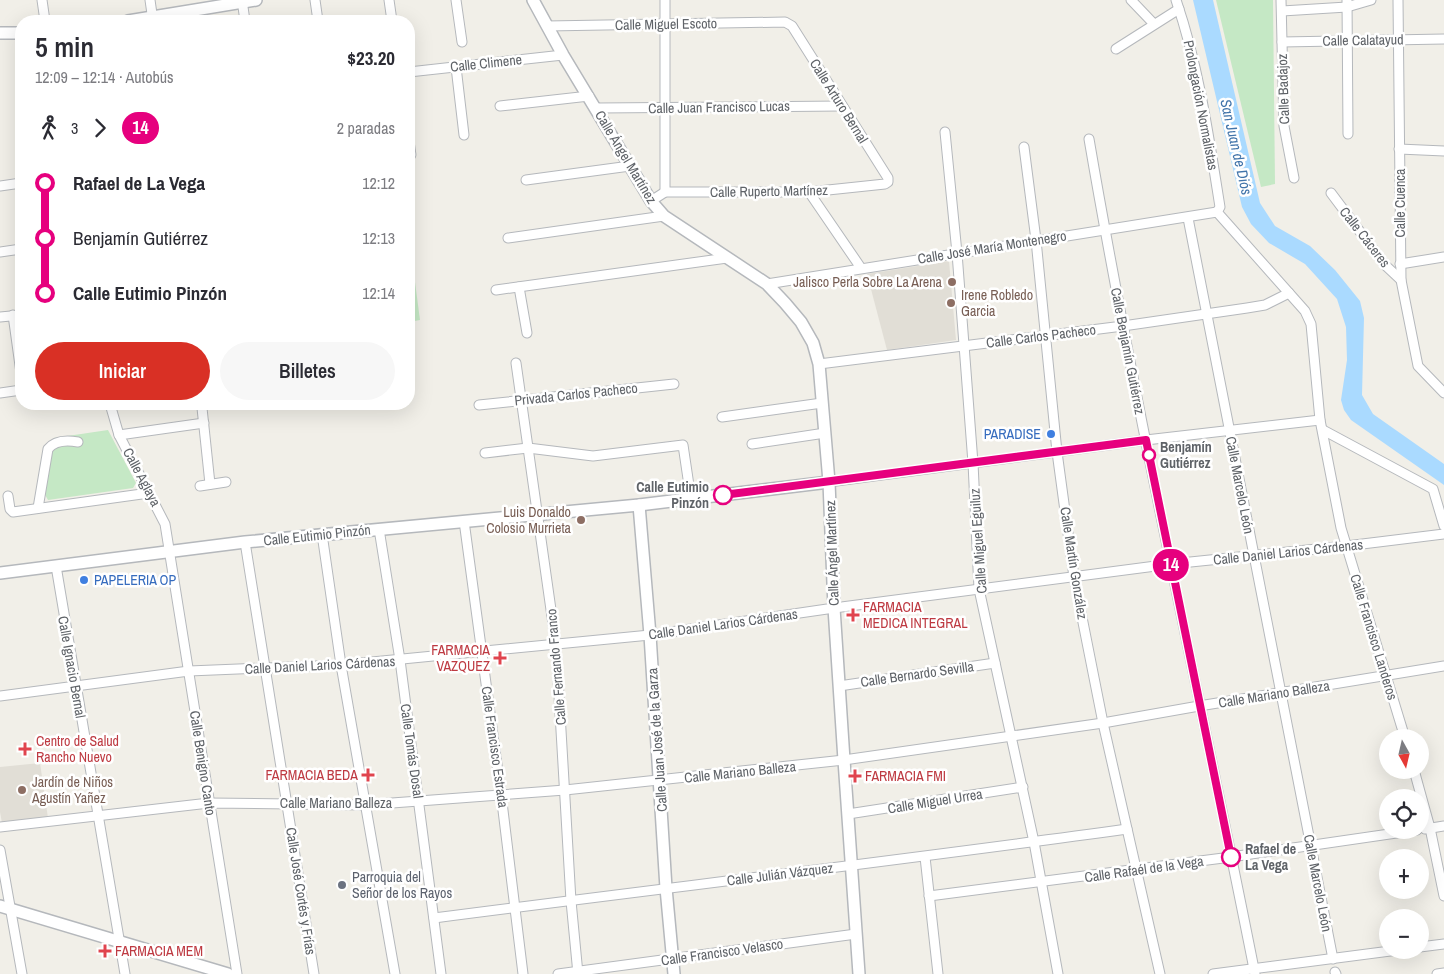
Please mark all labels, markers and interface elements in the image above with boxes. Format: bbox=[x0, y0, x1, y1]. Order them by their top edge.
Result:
street label: Calle Miguel Escoto bbox=[615, 14, 717, 34]
text: 5 min bbox=[35, 28, 94, 66]
street label: Calle Calatayud bbox=[1322, 30, 1404, 50]
street label: Prolongación Normalistas bbox=[1180, 38, 1222, 172]
text: $23.20 bbox=[347, 45, 395, 71]
street label: Calle Climene bbox=[449, 50, 523, 76]
street label: Calle Badajoz bbox=[1273, 53, 1293, 125]
street label: Calle Arturo Bernal bbox=[806, 55, 872, 147]
text: 12:09 – 12:14 · Autobús bbox=[35, 66, 174, 88]
street label: Calle Juan Francisco Lucas bbox=[648, 97, 790, 117]
water label: San Juan de Diós bbox=[1215, 97, 1258, 197]
street label: Calle Ángel Martínez bbox=[591, 107, 661, 207]
icon: walk bbox=[35, 114, 63, 142]
icon: forward bbox=[86, 114, 114, 142]
text: 14 bbox=[132, 115, 149, 140]
text: 3 bbox=[71, 117, 78, 139]
text: 2 paradas bbox=[337, 117, 395, 139]
street label: Calle Cuenca bbox=[1391, 168, 1409, 237]
text: Rafael de La Vega bbox=[73, 170, 205, 196]
text: 12:12 bbox=[362, 172, 395, 194]
street label: Calle Ruperto Martínez bbox=[710, 181, 828, 201]
street label: Calle Cáceres bbox=[1336, 203, 1394, 271]
text: Benjamín Gutiérrez bbox=[73, 225, 208, 251]
street label: Calle José María Montenegro bbox=[916, 226, 1068, 268]
text: 12:13 bbox=[362, 227, 395, 249]
place label: Jalisco Perla Sobre La Arena bbox=[793, 273, 943, 291]
marker: Jalisco Perla Sobre La Arena bbox=[946, 276, 958, 288]
text: Calle Eutimio Pinzón bbox=[73, 280, 227, 306]
text: 12:14 bbox=[362, 282, 395, 304]
place label: Irene Robledo Garcia bbox=[961, 286, 1033, 320]
street label: Calle Benjamín Gutiérrez bbox=[1107, 286, 1149, 416]
marker: Irene Robledo Garcia bbox=[945, 297, 957, 309]
street label: Calle Carlos Pacheco bbox=[985, 320, 1097, 352]
button: Iniciar bbox=[35, 342, 210, 400]
button: Billetes bbox=[220, 342, 395, 400]
street label: Privada Carlos Pacheco bbox=[513, 379, 639, 409]
place label: PARADISE bbox=[984, 425, 1041, 443]
marker: PARADISE bbox=[1045, 428, 1057, 440]
street label: Calle Marcelo León bbox=[1222, 435, 1258, 535]
place label: Benjamín Gutiérrez bbox=[1160, 438, 1212, 472]
street label: Calle Aglaya bbox=[119, 445, 165, 510]
marker: Benjamín Gutiérrez bbox=[1142, 448, 1156, 462]
place label: Calle Eutimio Pinzón bbox=[636, 478, 709, 512]
marker: Calle Eutimio Pinzón bbox=[713, 485, 733, 505]
street label: Calle Miguel Eguiluz bbox=[965, 488, 991, 594]
street label: Calle Ángel Martínez bbox=[821, 500, 843, 606]
place label: Luis Donaldo Colosio Murrieta bbox=[486, 503, 572, 537]
street label: Calle Martín González bbox=[1056, 506, 1092, 621]
marker: Luis Donaldo Colosio Murrieta bbox=[575, 514, 587, 526]
street label: Calle Eutimio Pinzón bbox=[262, 520, 372, 550]
street label: Calle Daniel Larios Cárdenas bbox=[1212, 535, 1364, 569]
line badge: 14 bbox=[1148, 549, 1194, 581]
text: 14 bbox=[1163, 552, 1179, 577]
place label: PAPELERIA OP bbox=[94, 571, 176, 589]
street label: Calle Francisco Landeros bbox=[1346, 572, 1402, 702]
marker: PAPELERIA OP bbox=[78, 574, 90, 586]
place label: FARMACIA MEDICA INTEGRAL bbox=[863, 598, 968, 632]
street label: Calle Daniel Larios Cárdenas bbox=[647, 605, 799, 643]
street label: Calle Fernando Franco bbox=[542, 608, 570, 726]
marker: FARMACIA MEDICA INTEGRAL bbox=[847, 609, 859, 621]
street label: Calle Ignacio Bernal bbox=[54, 615, 90, 719]
place label: FARMACIA VAZQUEZ bbox=[431, 641, 490, 675]
street label: Calle Daniel Larios Cárdenas bbox=[244, 652, 396, 678]
marker: FARMACIA VAZQUEZ bbox=[494, 652, 506, 664]
street label: Calle Bernardo Sevilla bbox=[859, 657, 975, 691]
street label: Calle Juan José de la Garza bbox=[643, 667, 671, 813]
street label: Calle Mariano Balleza bbox=[1217, 676, 1331, 712]
street label: Calle Francisco Estrada bbox=[478, 685, 513, 810]
street label: Calle Tomás Dosal bbox=[396, 702, 428, 800]
street label: Calle Benigno Canto bbox=[186, 709, 220, 817]
north arrow bbox=[1379, 729, 1429, 779]
map controls bbox=[1379, 729, 1429, 959]
place label: Centro de Salud Rancho Nuevo bbox=[36, 732, 119, 766]
marker: Centro de Salud Rancho Nuevo bbox=[18, 742, 32, 756]
street label: Calle Mariano Balleza bbox=[683, 757, 797, 787]
place label: FARMACIA BEDA bbox=[265, 766, 358, 784]
place label: FARMACIA FMI bbox=[865, 767, 946, 785]
marker: FARMACIA BEDA bbox=[362, 769, 374, 781]
marker: FARMACIA FMI bbox=[849, 770, 861, 782]
place label: Jardín de Niños Agustín Yañez bbox=[31, 773, 113, 807]
marker: Jardín de Niños Agustín Yañez bbox=[16, 784, 28, 796]
street label: Calle Miguel Urrea bbox=[886, 785, 984, 817]
button: locate bbox=[1379, 789, 1429, 839]
street label: Calle Mariano Balleza bbox=[280, 794, 393, 812]
street label: Calle José Cortés y Frías bbox=[282, 826, 320, 956]
street label: Calle Marcelo León bbox=[1300, 833, 1336, 933]
place label: Rafael de La Vega bbox=[1245, 840, 1296, 874]
marker: Rafael de La Vega bbox=[1221, 847, 1241, 867]
button: + bbox=[1379, 849, 1429, 899]
street label: Calle Rafaél de la Vega bbox=[1083, 852, 1205, 886]
street label: Calle Julián Vázquez bbox=[726, 859, 834, 889]
place label: Parroquia del Señor de los Rayos bbox=[352, 868, 452, 902]
marker: Parroquia del Señor de los Rayos bbox=[336, 879, 348, 891]
button: − bbox=[1379, 909, 1429, 959]
street label: Calle Francisco Velasco bbox=[660, 935, 784, 969]
place label: FARMACIA MEM bbox=[115, 942, 203, 960]
marker: FARMACIA MEM bbox=[99, 945, 111, 957]

